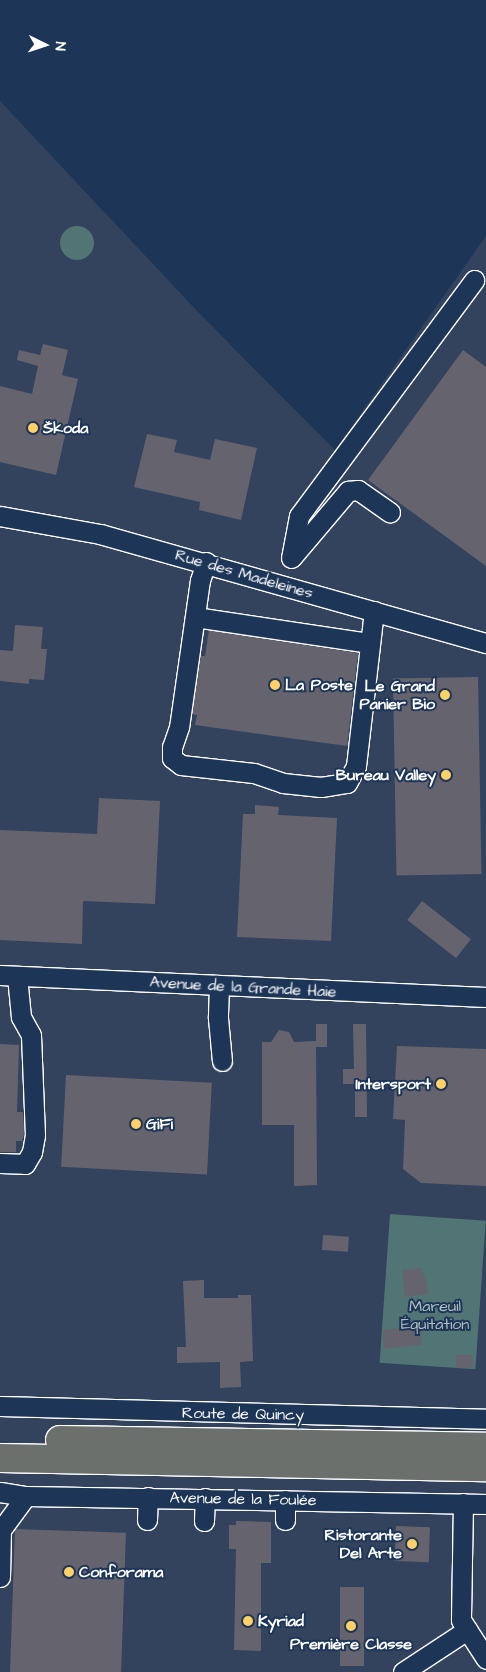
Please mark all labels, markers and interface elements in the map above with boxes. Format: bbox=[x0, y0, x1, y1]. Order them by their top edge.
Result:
north arrow bbox=[20, 20, 70, 70]
text: N bbox=[50, 41, 70, 51]
place label: Škoda bbox=[43, 418, 88, 438]
marker: Škoda bbox=[27, 422, 39, 434]
street label: Rue des Madeleines bbox=[173, 545, 315, 603]
place label: La Poste bbox=[285, 675, 353, 695]
place label: Le Grand Panier Bio bbox=[360, 676, 435, 714]
marker: La Poste bbox=[269, 679, 281, 691]
marker: Le Grand Panier Bio bbox=[439, 689, 451, 701]
place label: Bureau Valley bbox=[336, 765, 436, 785]
marker: Bureau Valley bbox=[440, 769, 452, 781]
street label: Avenue de la Grande Haie bbox=[149, 973, 337, 1001]
place label: Intersport bbox=[355, 1074, 431, 1094]
marker: Intersport bbox=[435, 1078, 447, 1090]
place label: GiFi bbox=[146, 1114, 173, 1134]
marker: GiFi bbox=[130, 1118, 142, 1130]
park label: Mareuil Équitation bbox=[401, 1296, 469, 1334]
street label: Route de Quincy bbox=[182, 1403, 304, 1425]
street label: Avenue de la Foulée bbox=[169, 1488, 317, 1510]
place label: Ristorante Del Arte bbox=[325, 1525, 402, 1563]
marker: Ristorante Del Arte bbox=[406, 1538, 418, 1550]
place label: Conforama bbox=[79, 1562, 163, 1582]
marker: Conforama bbox=[63, 1566, 75, 1578]
place label: Kyriad bbox=[258, 1611, 304, 1631]
marker: Kyriad bbox=[242, 1615, 254, 1627]
marker: Première Classe bbox=[345, 1620, 357, 1632]
place label: Première Classe bbox=[290, 1634, 412, 1654]

